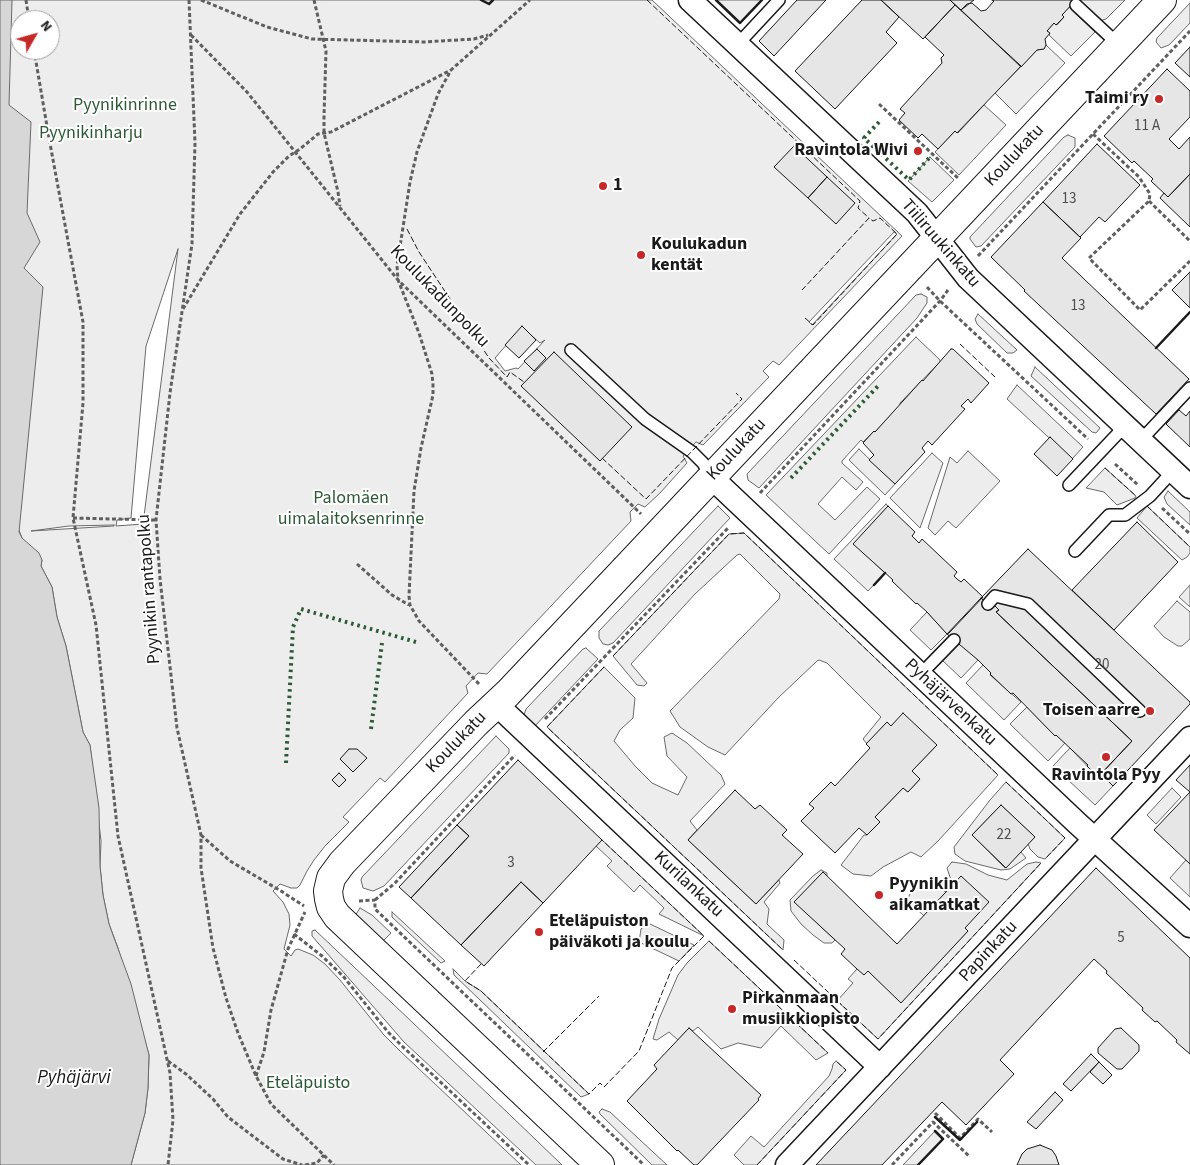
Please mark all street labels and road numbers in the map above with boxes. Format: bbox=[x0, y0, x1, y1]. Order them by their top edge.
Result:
street label: Koulukatu bbox=[981, 120, 1049, 192]
street label: Tiiliruukinkatu bbox=[896, 195, 984, 293]
street label: Koulukadunpolku bbox=[385, 241, 493, 353]
street label: Koulukatu bbox=[703, 414, 771, 486]
street label: Pyynikin rantapolku bbox=[134, 513, 166, 665]
street label: Pyhäjärvenkatu bbox=[899, 655, 1001, 751]
street label: Koulukatu bbox=[422, 708, 492, 778]
street label: Kurilankatu bbox=[649, 847, 727, 923]
street label: Papinkatu bbox=[955, 917, 1023, 987]

